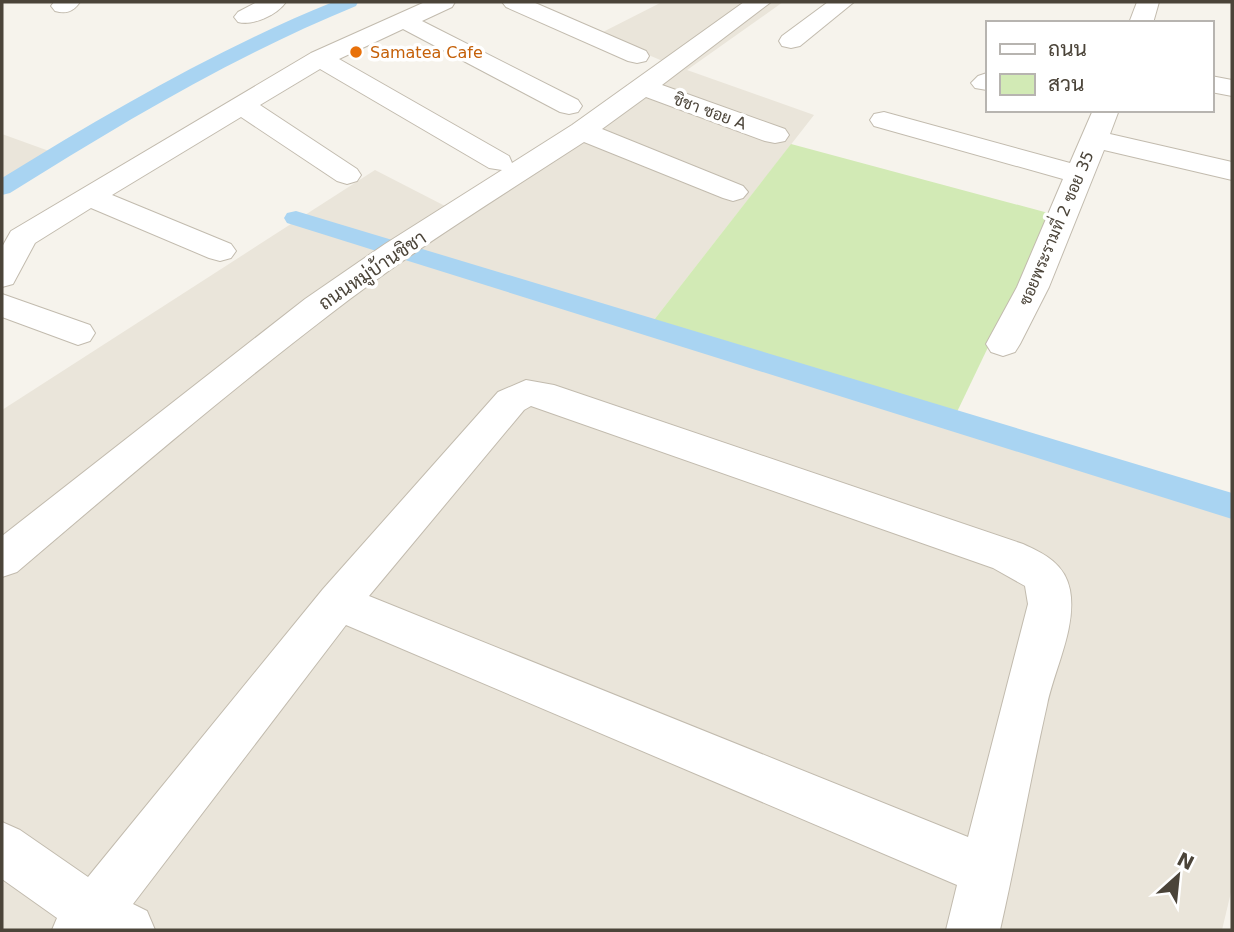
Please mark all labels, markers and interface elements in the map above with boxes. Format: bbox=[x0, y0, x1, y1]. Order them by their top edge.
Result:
legend bbox=[986, 21, 1213, 112]
text: ถนน bbox=[1048, 37, 1087, 61]
place label: Samatea Cafe bbox=[370, 43, 483, 62]
marker: Samatea Cafe bbox=[348, 44, 364, 60]
text: สวน bbox=[1048, 72, 1084, 96]
street label: ชิชา ซอย A bbox=[671, 89, 749, 134]
street label: ซอยพระรามที่ 2 ซอย 35 bbox=[1011, 146, 1098, 308]
street label: ถนนหมู่บ้านชิชา bbox=[314, 226, 432, 317]
north arrow bbox=[1143, 841, 1213, 911]
text: N bbox=[1174, 847, 1198, 874]

